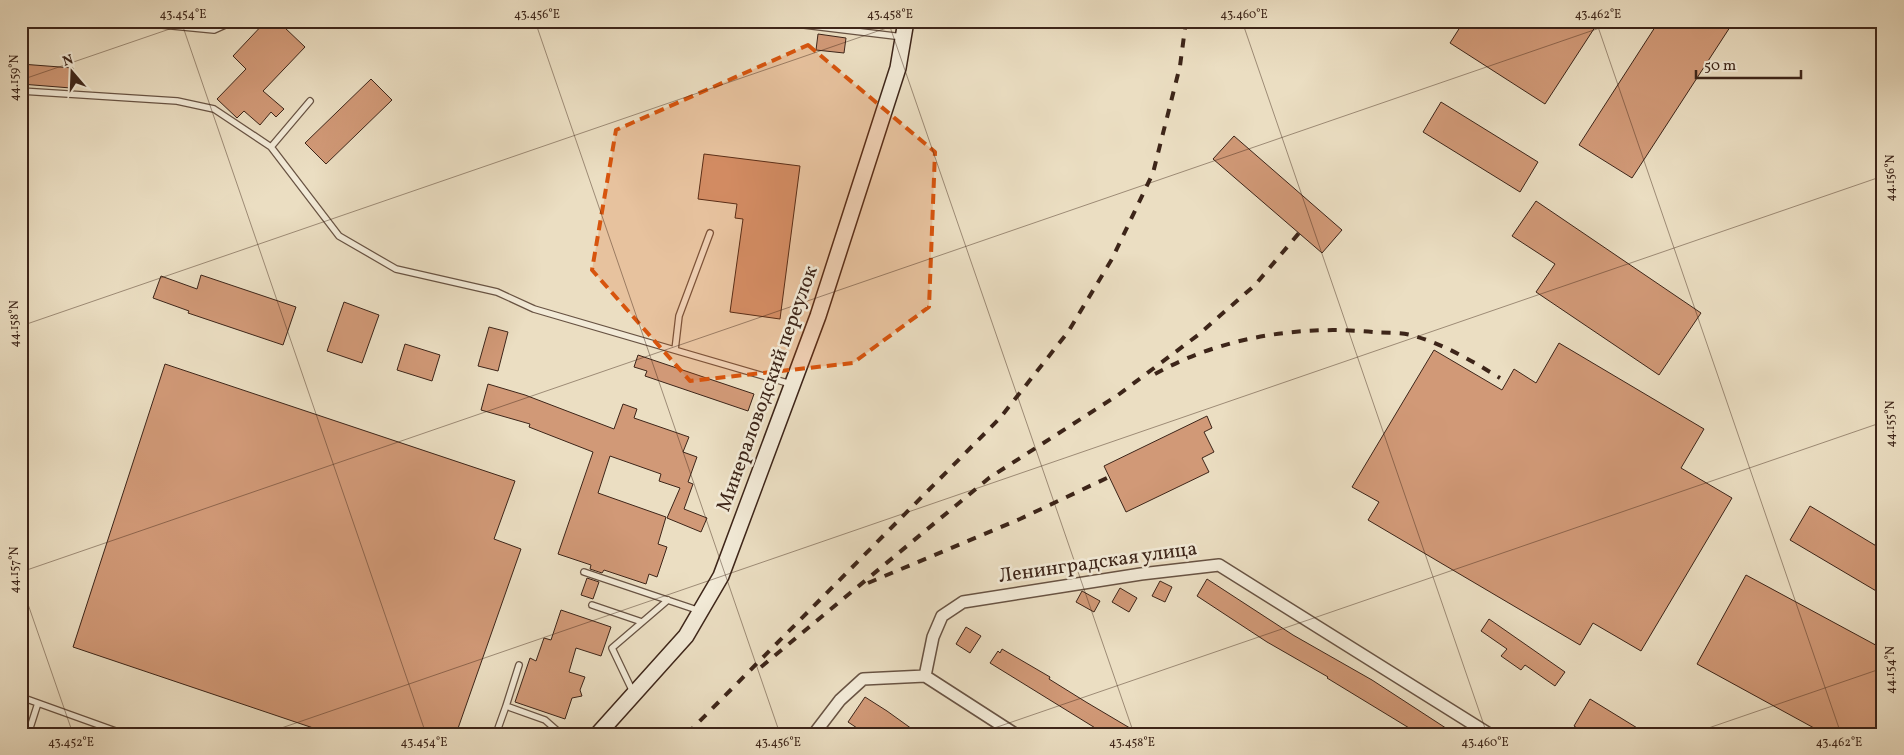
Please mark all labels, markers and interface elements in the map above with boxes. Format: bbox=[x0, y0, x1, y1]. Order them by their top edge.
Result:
text: 43.454°E bbox=[160, 7, 206, 23]
text: 43.456°E bbox=[514, 7, 560, 23]
text: 43.458°E bbox=[867, 7, 913, 23]
text: 43.460°E bbox=[1220, 7, 1268, 23]
text: 43.462°E bbox=[1575, 7, 1621, 23]
north arrow bbox=[48, 48, 98, 98]
scale bar bbox=[1696, 48, 1802, 80]
text: N bbox=[60, 50, 76, 72]
text: 44.159°N bbox=[7, 55, 23, 101]
text: 50 m bbox=[1704, 56, 1736, 77]
text: 44.156°N bbox=[1883, 154, 1899, 202]
street label: Минераловодский переулок bbox=[710, 262, 826, 516]
text: 44.158°N bbox=[7, 300, 23, 348]
text: 44.155°N bbox=[1883, 401, 1899, 447]
street label: Ленинградская улица bbox=[997, 535, 1199, 591]
text: 44.157°N bbox=[7, 547, 23, 593]
text: 44.154°N bbox=[1883, 646, 1899, 694]
text: 43.452°E bbox=[48, 735, 94, 751]
text: 43.454°E bbox=[401, 735, 447, 751]
text: 43.456°E bbox=[755, 735, 801, 751]
text: 43.458°E bbox=[1109, 735, 1155, 751]
text: 43.460°E bbox=[1461, 735, 1509, 751]
text: 43.462°E bbox=[1816, 735, 1862, 751]

